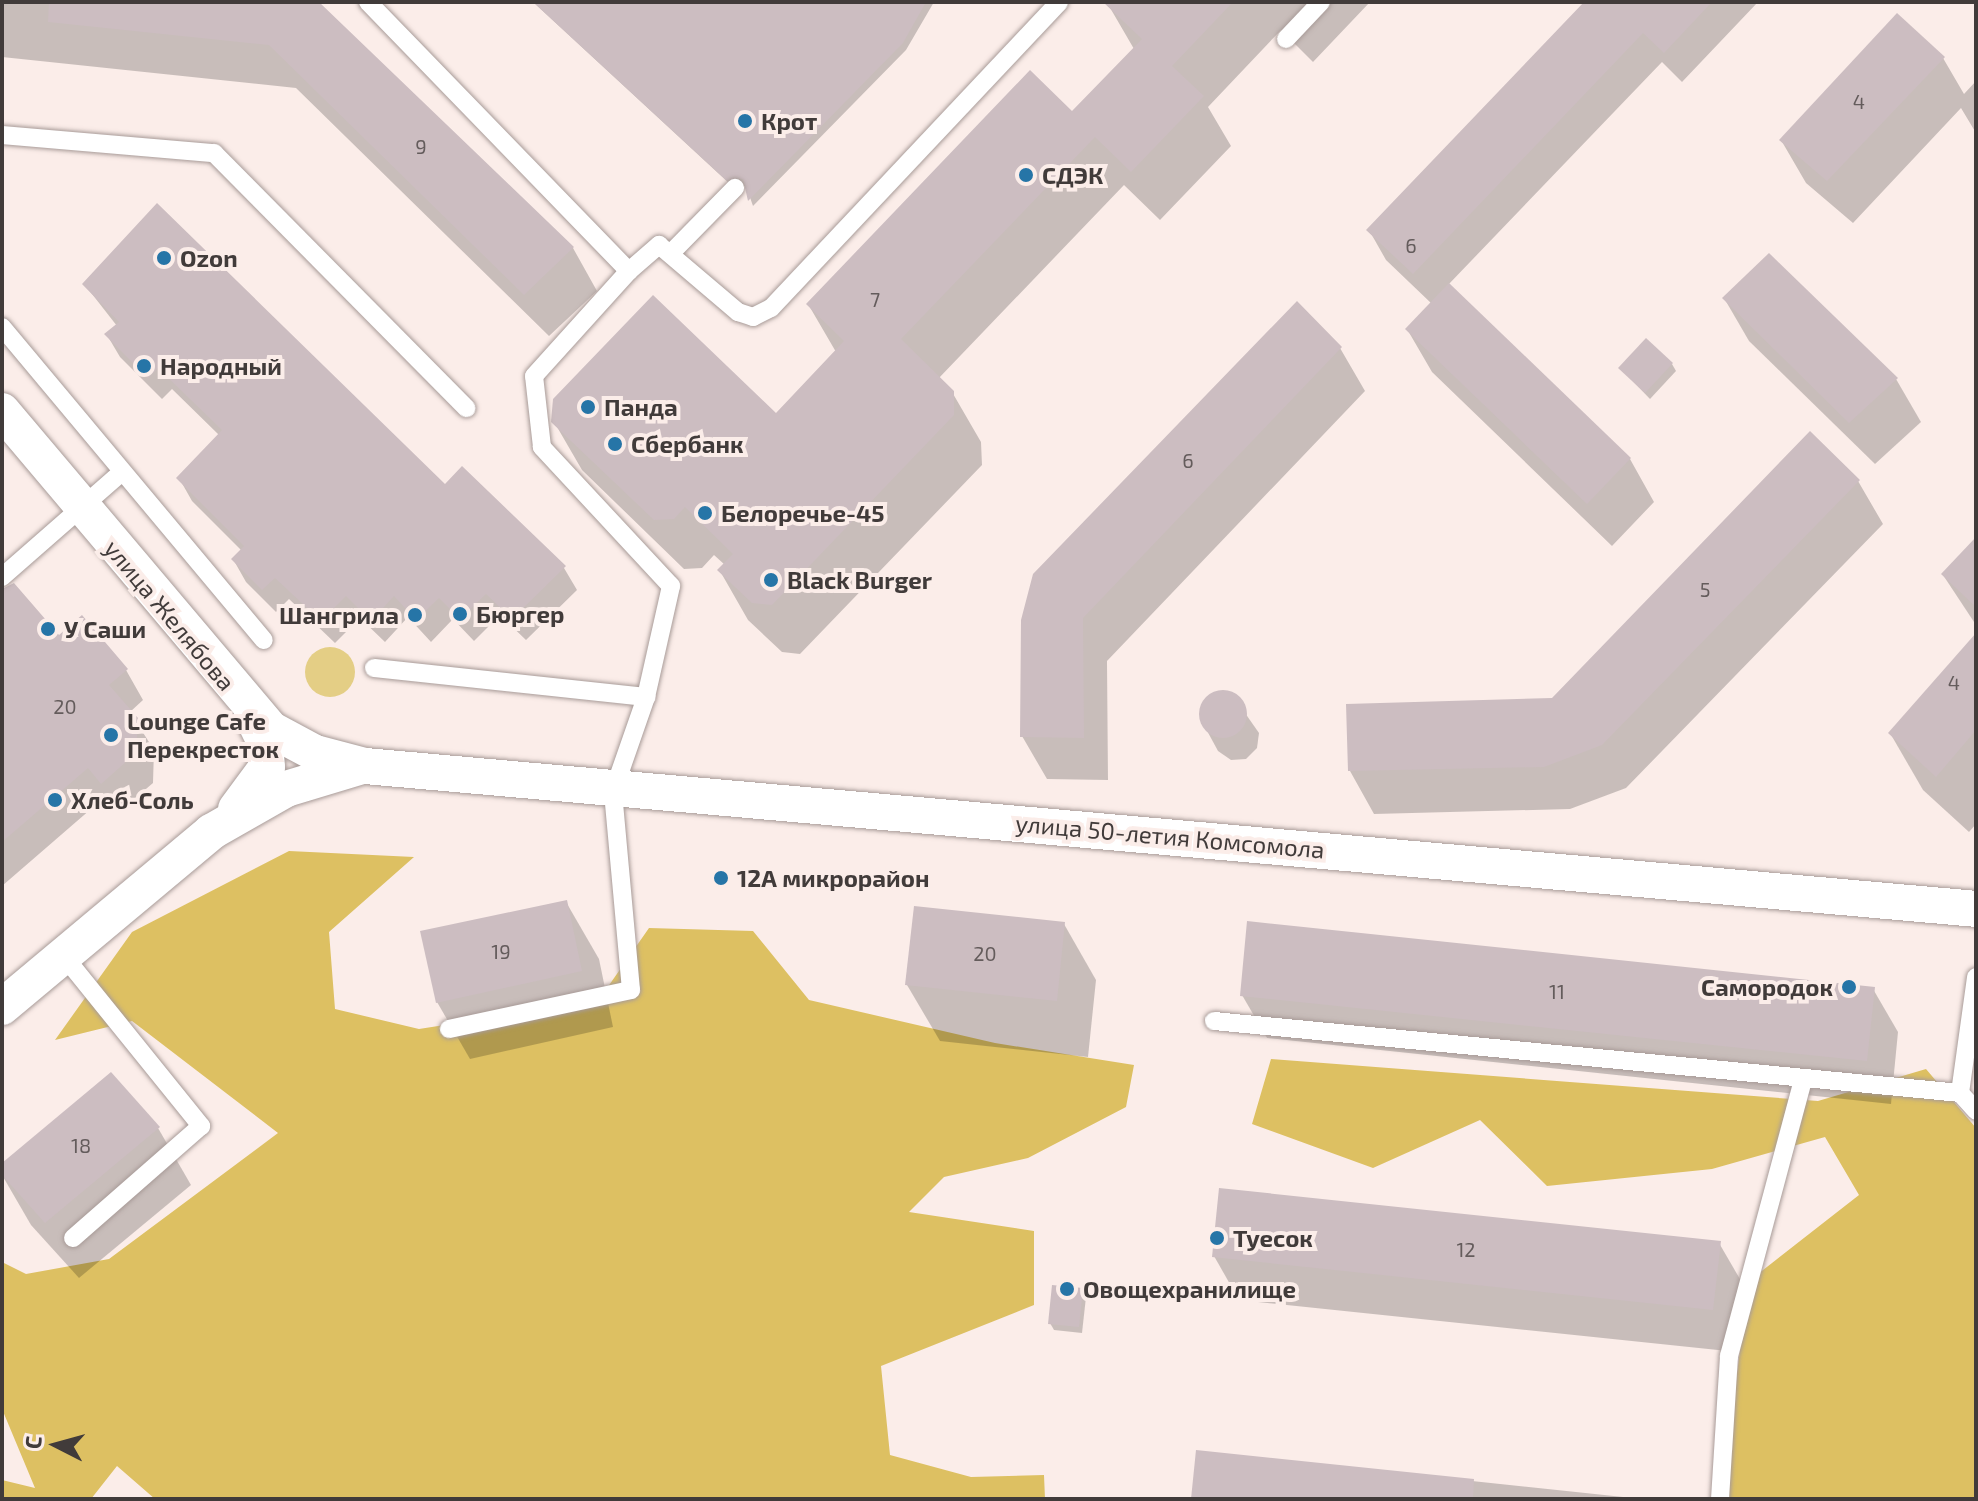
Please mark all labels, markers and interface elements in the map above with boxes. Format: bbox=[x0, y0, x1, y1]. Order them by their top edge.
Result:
house number: 4 bbox=[1853, 89, 1865, 113]
place label: Крот bbox=[761, 107, 817, 135]
marker: Крот bbox=[736, 112, 754, 130]
house number: 9 bbox=[415, 134, 427, 158]
place label: СДЭК bbox=[1042, 161, 1103, 189]
marker: СДЭК bbox=[1017, 166, 1035, 184]
house number: 6 bbox=[1405, 233, 1417, 257]
place label: Ozon bbox=[180, 244, 238, 272]
marker: Ozon bbox=[155, 249, 173, 267]
house number: 7 bbox=[870, 287, 880, 311]
place label: Народный bbox=[160, 352, 282, 380]
marker: Народный bbox=[135, 357, 153, 375]
place label: Панда bbox=[604, 393, 678, 421]
marker: Панда bbox=[579, 398, 597, 416]
place label: Сбербанк bbox=[631, 430, 744, 458]
marker: Сбербанк bbox=[606, 435, 624, 453]
house number: 6 bbox=[1182, 448, 1194, 472]
place label: Белоречье-45 bbox=[721, 499, 885, 527]
marker: Белоречье-45 bbox=[696, 504, 714, 522]
street label: улица Желябова bbox=[99, 534, 241, 696]
place label: Black Burger bbox=[787, 566, 932, 594]
marker: Black Burger bbox=[762, 571, 780, 589]
house number: 5 bbox=[1700, 577, 1710, 601]
place label: Бюргер bbox=[476, 600, 565, 628]
place label: Шангрила bbox=[279, 601, 399, 629]
marker: Бюргер bbox=[451, 605, 469, 623]
marker: Шангрила bbox=[406, 606, 424, 624]
place label: У Саши bbox=[64, 615, 146, 643]
marker: У Саши bbox=[39, 620, 57, 638]
house number: 4 bbox=[1948, 670, 1960, 694]
house number: 20 bbox=[53, 694, 77, 718]
place label: Lounge Cafe Перекресток bbox=[127, 707, 279, 763]
marker: Lounge Cafe Перекресток bbox=[102, 726, 120, 744]
place label: Хлеб-Соль bbox=[71, 786, 194, 814]
marker: Хлеб-Соль bbox=[46, 791, 64, 809]
street label: улица 50-летия Комсомола bbox=[1014, 808, 1326, 864]
place label: 12А микрорайон bbox=[737, 864, 929, 892]
marker: 12А микрорайон bbox=[712, 869, 730, 887]
house number: 19 bbox=[491, 939, 511, 963]
house number: 20 bbox=[973, 941, 997, 965]
place label: Самородок bbox=[1701, 973, 1833, 1001]
marker: Самородок bbox=[1840, 978, 1858, 996]
house number: 11 bbox=[1549, 979, 1565, 1003]
house number: 18 bbox=[71, 1133, 91, 1157]
place label: Туесок bbox=[1233, 1224, 1313, 1252]
marker: Туесок bbox=[1208, 1229, 1226, 1247]
house number: 12 bbox=[1456, 1237, 1476, 1261]
place label: Овощехранилище bbox=[1083, 1275, 1296, 1303]
marker: Овощехранилище bbox=[1058, 1280, 1076, 1298]
north arrow bbox=[16, 1405, 96, 1485]
text: С bbox=[19, 1435, 46, 1450]

